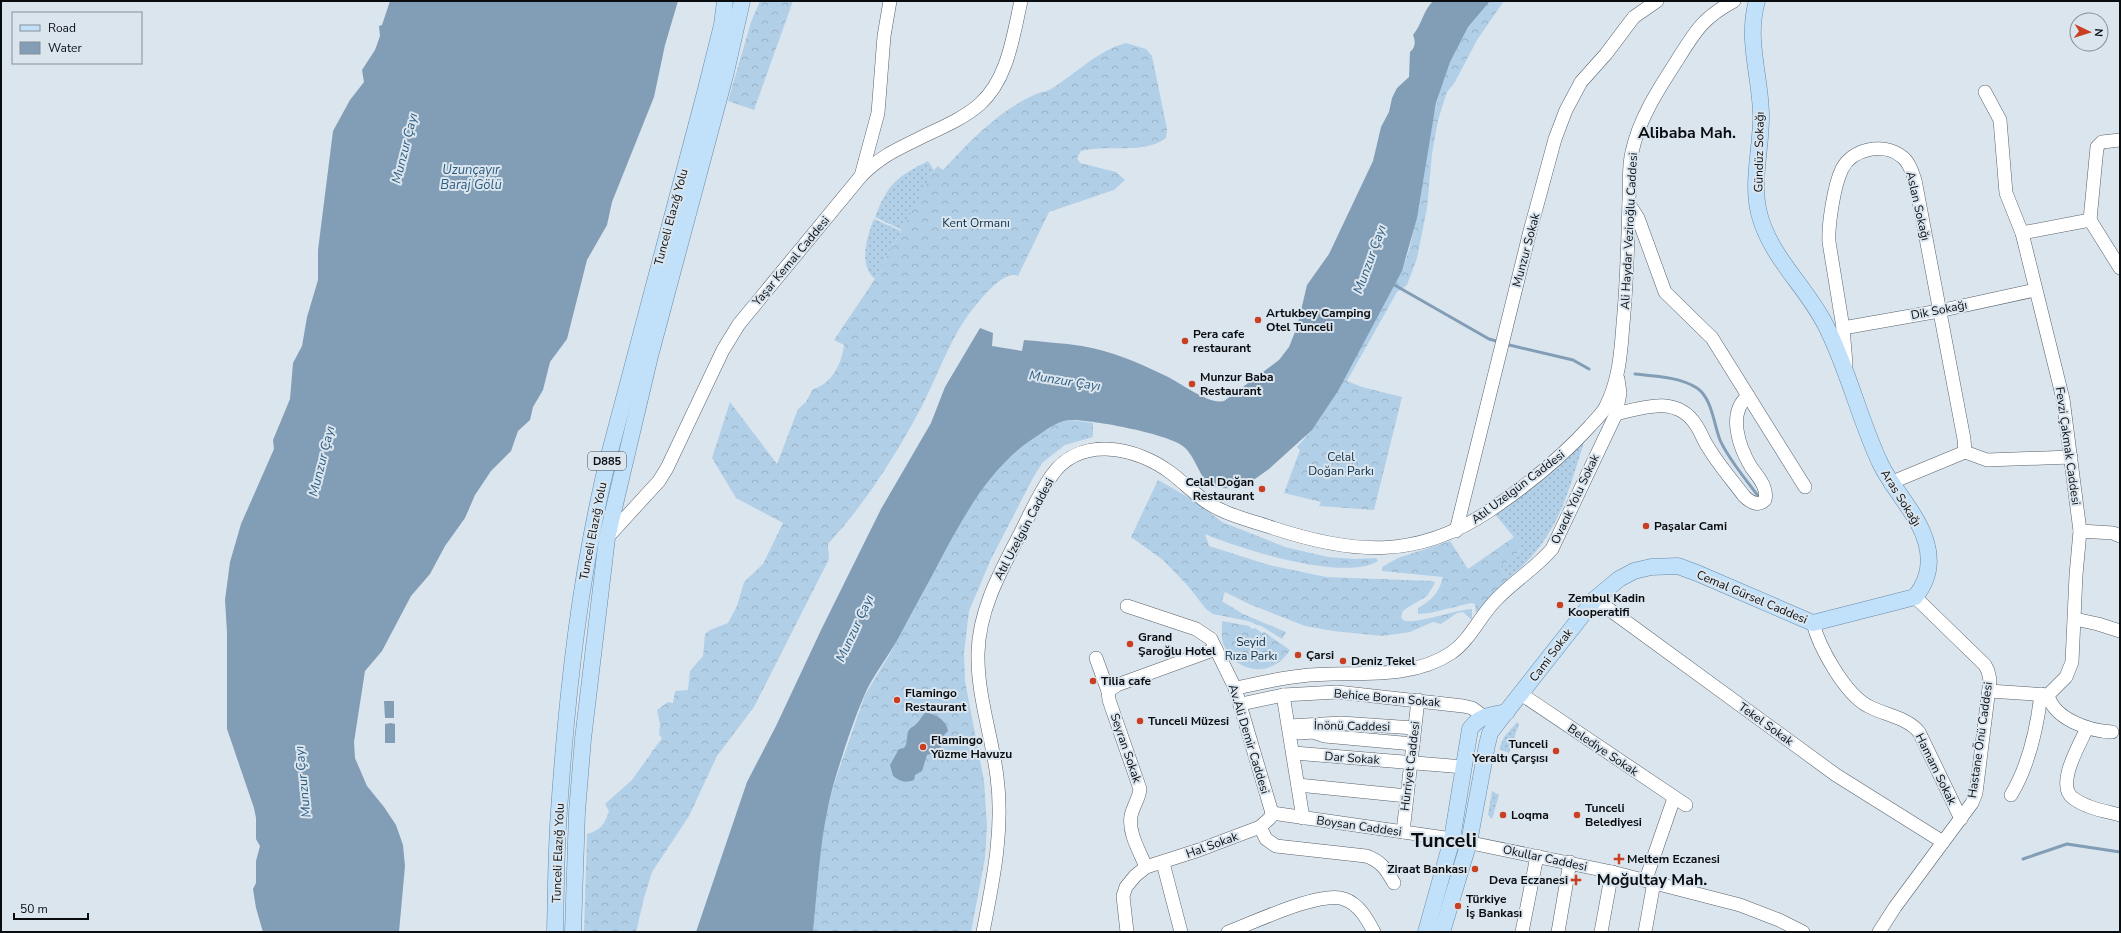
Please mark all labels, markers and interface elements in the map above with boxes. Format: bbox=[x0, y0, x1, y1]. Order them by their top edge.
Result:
legend bbox=[12, 12, 142, 64]
north arrow bbox=[2069, 12, 2109, 52]
text: Road bbox=[48, 20, 76, 36]
text: N bbox=[2091, 28, 2106, 37]
text: Water bbox=[48, 40, 82, 56]
water label: Munzur Çayı bbox=[388, 111, 422, 185]
street label: Gündüz Sokağı bbox=[1750, 111, 1768, 193]
district label: Alibaba Mah. bbox=[1638, 122, 1736, 144]
street label: Ali Haydar Veziroğlu Caddesi bbox=[1617, 152, 1641, 310]
water label: Uzunçayır Baraj Gölü bbox=[440, 161, 502, 194]
street label: Tunceli Elazığ Yolu bbox=[650, 167, 692, 267]
street label: Aslan Sokağı bbox=[1902, 170, 1934, 242]
street label: Munzur Sokak bbox=[1508, 210, 1544, 289]
street label: Yaşar Kemal Caddesi bbox=[748, 213, 833, 310]
park label: Kent Ormanı bbox=[942, 215, 1010, 231]
water label: Munzur Çayı bbox=[1349, 222, 1391, 296]
street label: Dik Sokağı bbox=[1910, 297, 1968, 323]
place label: Artukbey Camping Otel Tunceli bbox=[1266, 305, 1371, 335]
marker: Artukbey Camping Otel Tunceli bbox=[1253, 315, 1263, 325]
place label: Pera cafe restaurant bbox=[1193, 326, 1251, 356]
marker: Pera cafe restaurant bbox=[1180, 336, 1190, 346]
water label: Munzur Çayı bbox=[1028, 366, 1102, 396]
place label: Munzur Baba Restaurant bbox=[1200, 369, 1274, 399]
marker: Munzur Baba Restaurant bbox=[1187, 379, 1197, 389]
street label: Fevzi Çakmak Caddesi bbox=[2052, 386, 2084, 506]
water label: Munzur Çayı bbox=[305, 424, 339, 498]
street label: Atıl Uzelgün Caddesi bbox=[1468, 447, 1568, 527]
park label: Celal Doğan Parkı bbox=[1308, 449, 1374, 479]
street label: Ovacık Yolu Sokak bbox=[1547, 450, 1603, 547]
road number: D885 bbox=[588, 452, 626, 470]
street label: Aras Sokağı bbox=[1877, 466, 1925, 530]
place label: Celal Doğan Restaurant bbox=[1185, 474, 1254, 504]
street label: Atıl Uzelgün Caddesi bbox=[990, 475, 1058, 583]
street label: Tunceli Elazığ Yolu bbox=[576, 481, 610, 581]
marker: Celal Doğan Restaurant bbox=[1257, 484, 1267, 494]
place label: Paşalar Cami bbox=[1654, 518, 1727, 534]
marker: Paşalar Cami bbox=[1641, 521, 1651, 531]
street label: Cemal Gürsel Caddesi bbox=[1694, 566, 1810, 628]
place label: Zembul Kadin Kooperatifi bbox=[1568, 590, 1645, 620]
water label: Munzur Çayı bbox=[831, 592, 878, 665]
marker: Zembul Kadin Kooperatifi bbox=[1555, 600, 1565, 610]
street label: Cami Sokak bbox=[1526, 624, 1577, 685]
place label: Grand Şaroğlu Hotel bbox=[1138, 629, 1216, 659]
park label: Seyid Rıza Parkı bbox=[1225, 634, 1277, 664]
marker: Grand Şaroğlu Hotel bbox=[1125, 639, 1135, 649]
place label: Çarsi bbox=[1306, 647, 1334, 663]
marker: Çarsi bbox=[1293, 650, 1303, 660]
place label: Deniz Tekel bbox=[1351, 653, 1415, 669]
marker: Deniz Tekel bbox=[1338, 656, 1348, 666]
place label: Tilia cafe bbox=[1101, 673, 1152, 689]
marker: Tilia cafe bbox=[1088, 676, 1098, 686]
street label: Hastane Önü Caddesi bbox=[1964, 681, 1996, 799]
street label: Av.Ali Demir Caddesi bbox=[1225, 682, 1273, 796]
place label: Flamingo Restaurant bbox=[905, 685, 967, 715]
street label: Behice Boran Sokak bbox=[1333, 685, 1442, 711]
marker: Flamingo Restaurant bbox=[892, 695, 902, 705]
street label: Tekel Sokak bbox=[1735, 699, 1797, 750]
street label: Seyran Sokak bbox=[1107, 711, 1146, 786]
place label: Tunceli Müzesi bbox=[1148, 713, 1229, 729]
marker: Tunceli Müzesi bbox=[1135, 716, 1145, 726]
street label: İnönü Caddesi bbox=[1314, 717, 1390, 735]
street label: Hürriyet Caddesi bbox=[1397, 720, 1423, 812]
street label: Belediye Sokak bbox=[1565, 720, 1642, 780]
street label: Hamam Sokak bbox=[1912, 731, 1961, 808]
place label: Flamingo Yüzme Havuzu bbox=[930, 732, 1012, 762]
place label: Tunceli Yeraltı Çarşısı bbox=[1471, 736, 1548, 766]
marker: Flamingo Yüzme Havuzu bbox=[918, 742, 928, 752]
water label: Munzur Çayı bbox=[290, 745, 316, 819]
marker: Tunceli Yeraltı Çarşısı bbox=[1551, 746, 1561, 756]
street label: Dar Sokak bbox=[1324, 748, 1381, 768]
place label: Tunceli Belediyesi bbox=[1585, 800, 1642, 830]
street label: Tunceli Elazığ Yolu bbox=[548, 803, 568, 903]
place label: Loqma bbox=[1511, 807, 1549, 823]
marker: Loqma bbox=[1498, 810, 1508, 820]
marker: Tunceli Belediyesi bbox=[1572, 810, 1582, 820]
street label: Boysan Caddesi bbox=[1315, 812, 1403, 840]
district label: Tunceli bbox=[1411, 827, 1477, 854]
street label: Hal Sokak bbox=[1184, 828, 1241, 862]
street label: Okullar Caddesi bbox=[1501, 841, 1589, 875]
place label: Meltem Eczanesi bbox=[1627, 851, 1720, 867]
marker: Meltem Eczanesi bbox=[1614, 854, 1624, 864]
place label: Ziraat Bankası bbox=[1387, 861, 1467, 877]
marker: Ziraat Bankası bbox=[1470, 864, 1480, 874]
district label: Moğultay Mah. bbox=[1597, 869, 1707, 891]
place label: Deva Eczanesi bbox=[1489, 872, 1568, 888]
marker: Deva Eczanesi bbox=[1571, 875, 1581, 885]
place label: Türkiye İş Bankası bbox=[1466, 891, 1522, 921]
scale bar bbox=[14, 895, 88, 921]
text: 50 m bbox=[20, 901, 48, 917]
marker: Türkiye İş Bankası bbox=[1453, 901, 1463, 911]

